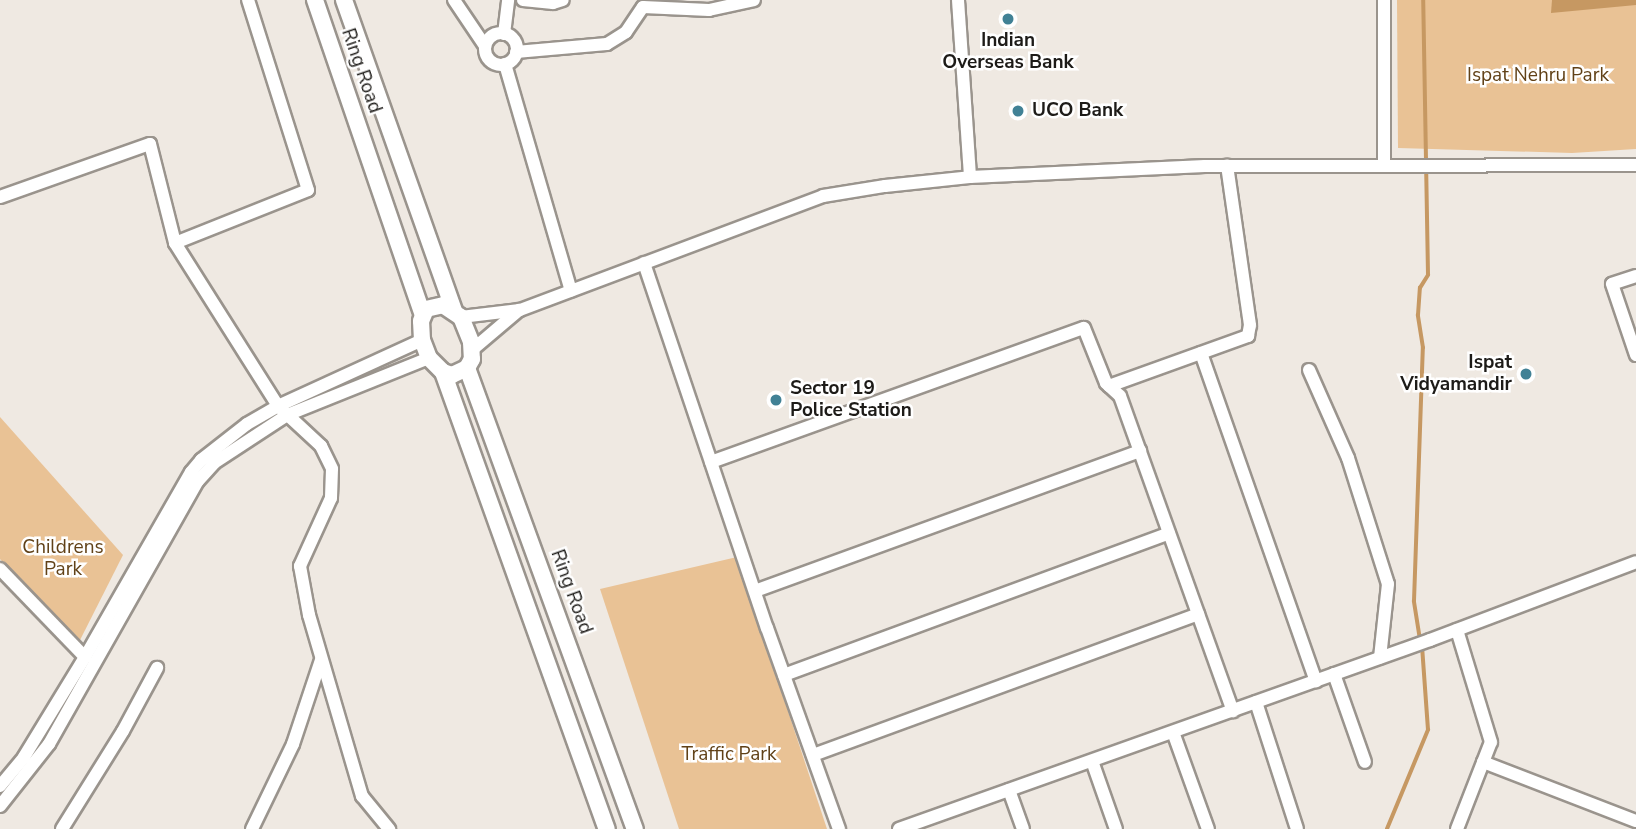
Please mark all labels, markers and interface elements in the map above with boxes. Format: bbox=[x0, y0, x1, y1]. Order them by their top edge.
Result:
marker: Indian Overseas Bank bbox=[1000, 11, 1016, 27]
street label: Ring Road bbox=[336, 26, 386, 116]
place label: Indian Overseas Bank bbox=[942, 30, 1074, 74]
park label: Ispat Nehru Park bbox=[1467, 65, 1609, 87]
place label: UCO Bank bbox=[1032, 100, 1123, 122]
marker: UCO Bank bbox=[1010, 103, 1026, 119]
place label: Ispat Vidyamandir bbox=[1400, 352, 1512, 396]
marker: Ispat Vidyamandir bbox=[1518, 366, 1534, 382]
place label: Sector 19 Police Station bbox=[790, 378, 912, 422]
marker: Sector 19 Police Station bbox=[768, 392, 784, 408]
park label: Childrens Park bbox=[22, 537, 104, 581]
street label: Ring Road bbox=[545, 547, 597, 637]
park label: Traffic Park bbox=[681, 744, 777, 766]

